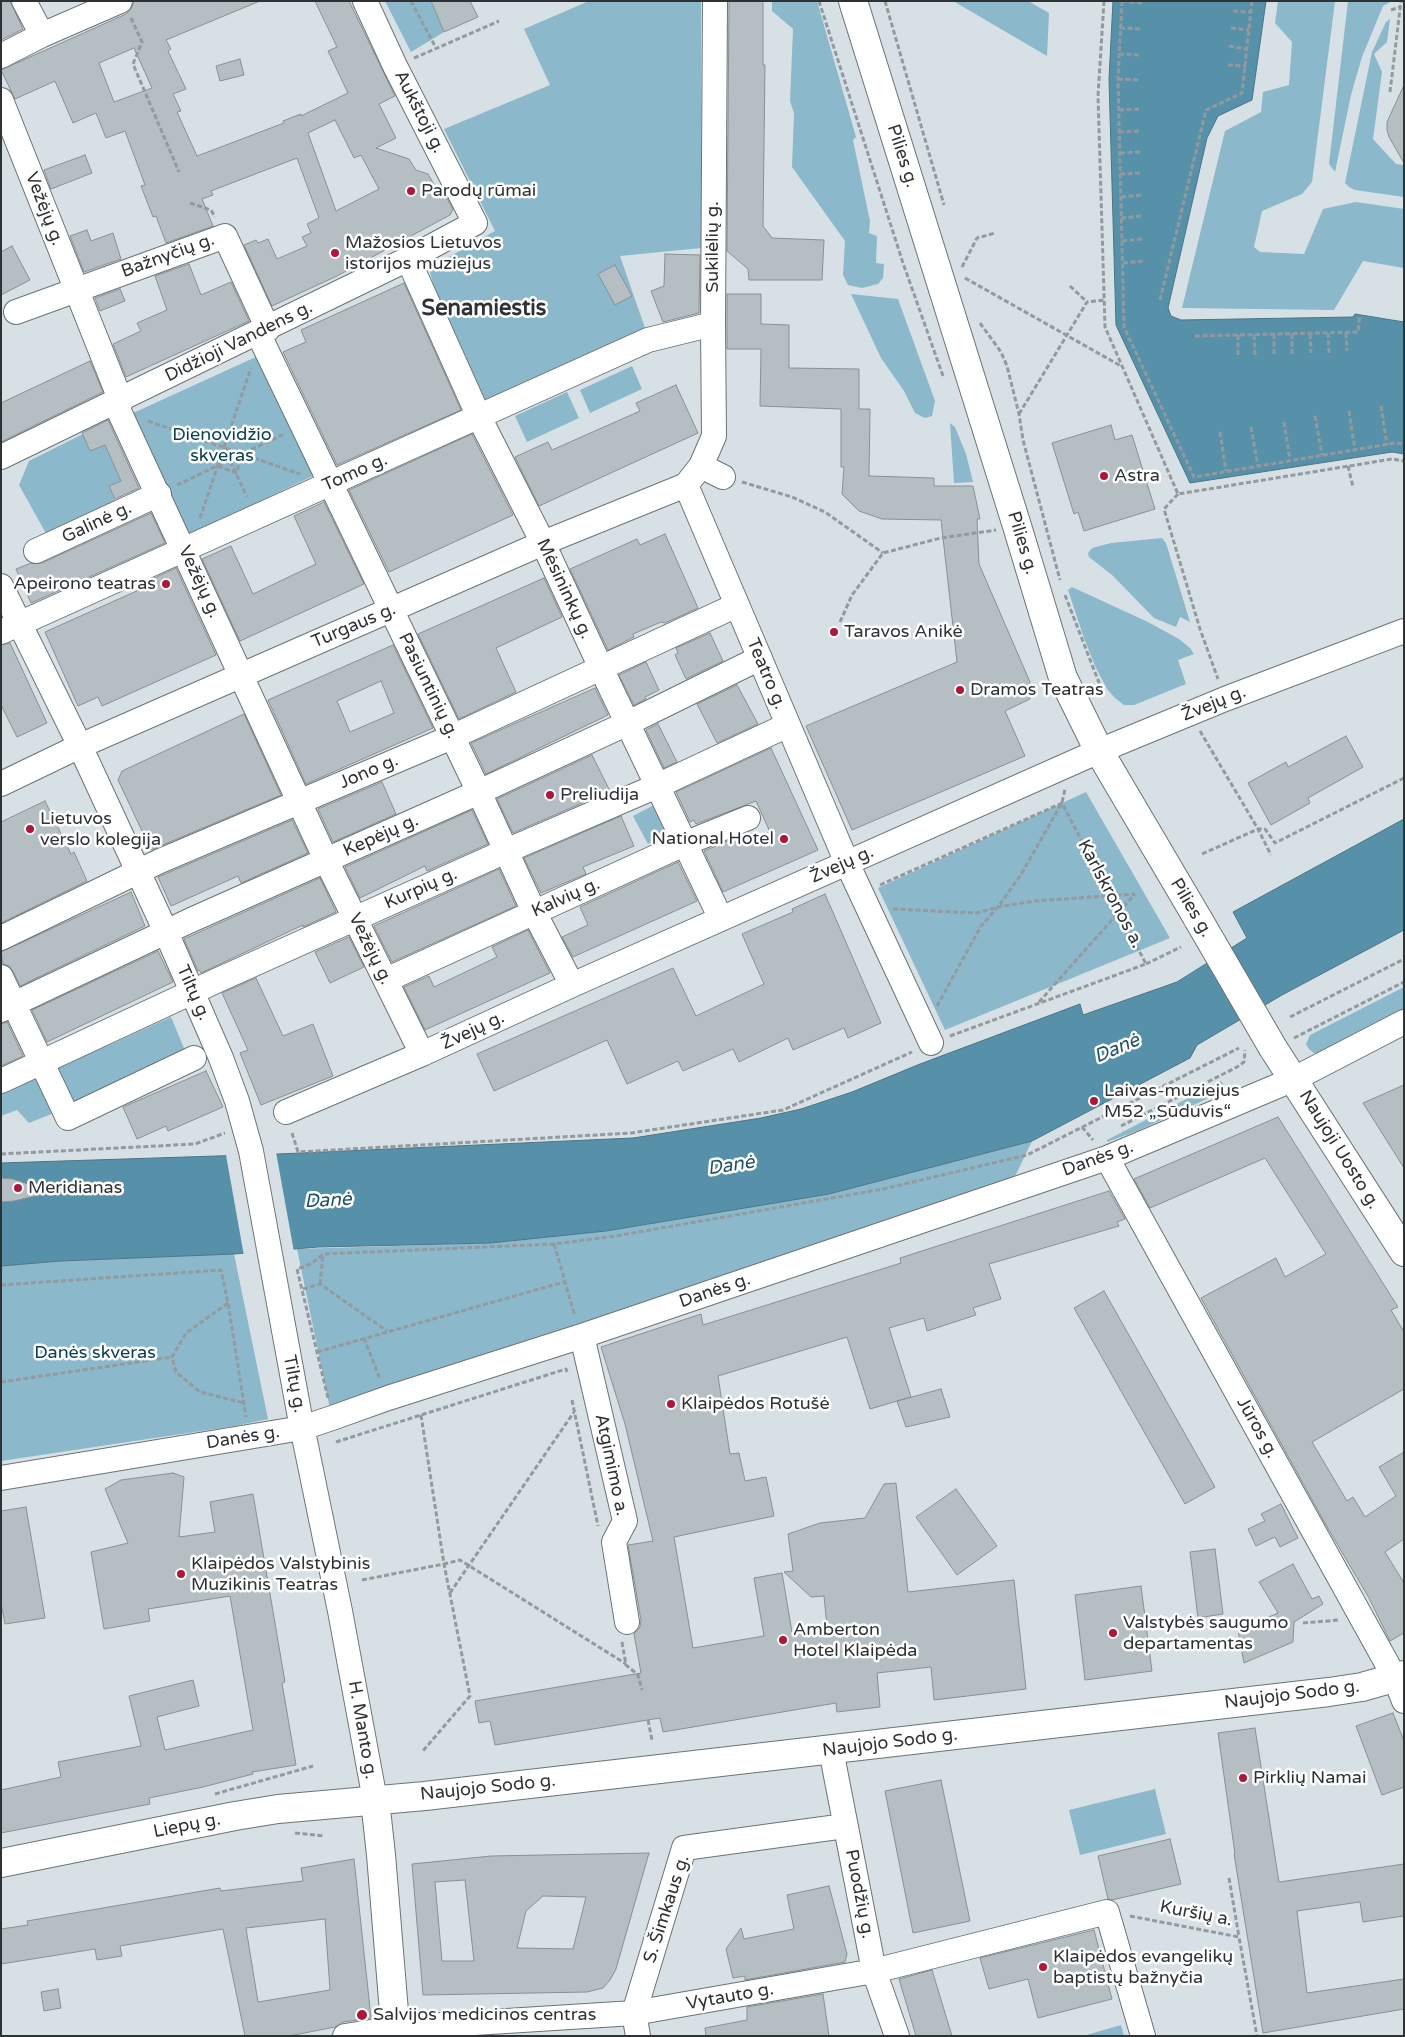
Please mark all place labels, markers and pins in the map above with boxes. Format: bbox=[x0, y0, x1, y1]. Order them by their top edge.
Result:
place label: Parodų rūmai bbox=[421, 180, 536, 202]
marker: Parodų rūmai bbox=[405, 185, 417, 197]
place label: Mažosios Lietuvos istorijos muziejus bbox=[345, 232, 502, 274]
marker: Mažosios Lietuvos istorijos muziejus bbox=[329, 247, 341, 259]
place label: Astra bbox=[1114, 465, 1160, 487]
marker: Astra bbox=[1098, 470, 1110, 482]
place label: Apeirono teatras bbox=[13, 573, 156, 595]
marker: Apeirono teatras bbox=[160, 578, 172, 590]
place label: Taravos Anikė bbox=[844, 621, 963, 643]
marker: Taravos Anikė bbox=[828, 626, 840, 638]
place label: Dramos Teatras bbox=[970, 679, 1104, 701]
marker: Dramos Teatras bbox=[954, 684, 966, 696]
place label: Preliudija bbox=[560, 784, 639, 806]
marker: Preliudija bbox=[544, 789, 556, 801]
place label: Lietuvos verslo kolegija bbox=[40, 808, 161, 851]
marker: Lietuvos verslo kolegija bbox=[24, 823, 36, 835]
place label: National Hotel bbox=[651, 828, 774, 850]
marker: National Hotel bbox=[778, 833, 790, 845]
place label: Laivas-muziejus M52 „Sūduvis“ bbox=[1104, 1080, 1240, 1122]
marker: Laivas-muziejus M52 „Sūduvis“ bbox=[1088, 1095, 1100, 1107]
place label: Meridianas bbox=[28, 1177, 122, 1199]
marker: Meridianas bbox=[12, 1182, 24, 1194]
place label: Klaipėdos Rotušė bbox=[681, 1393, 830, 1415]
marker: Klaipėdos Rotušė bbox=[665, 1398, 677, 1410]
place label: Klaipėdos Valstybinis Muzikinis Teatras bbox=[191, 1553, 370, 1596]
marker: Klaipėdos Valstybinis Muzikinis Teatras bbox=[175, 1568, 187, 1580]
place label: Valstybės saugumo departamentas bbox=[1123, 1612, 1288, 1655]
place label: Amberton Hotel Klaipėda bbox=[793, 1619, 917, 1662]
marker: Valstybės saugumo departamentas bbox=[1107, 1627, 1119, 1639]
marker: Amberton Hotel Klaipėda bbox=[777, 1634, 789, 1646]
place label: Pirklių Namai bbox=[1253, 1767, 1366, 1789]
marker: Pirklių Namai bbox=[1237, 1772, 1249, 1784]
place label: Klaipėdos evangelikų baptistų bažnyčia bbox=[1053, 1946, 1233, 1988]
marker: Klaipėdos evangelikų baptistų bažnyčia bbox=[1037, 1961, 1049, 1973]
place label: Salvijos medicinos centras bbox=[373, 2004, 596, 2026]
marker: Salvijos medicinos centras bbox=[355, 2008, 369, 2022]

